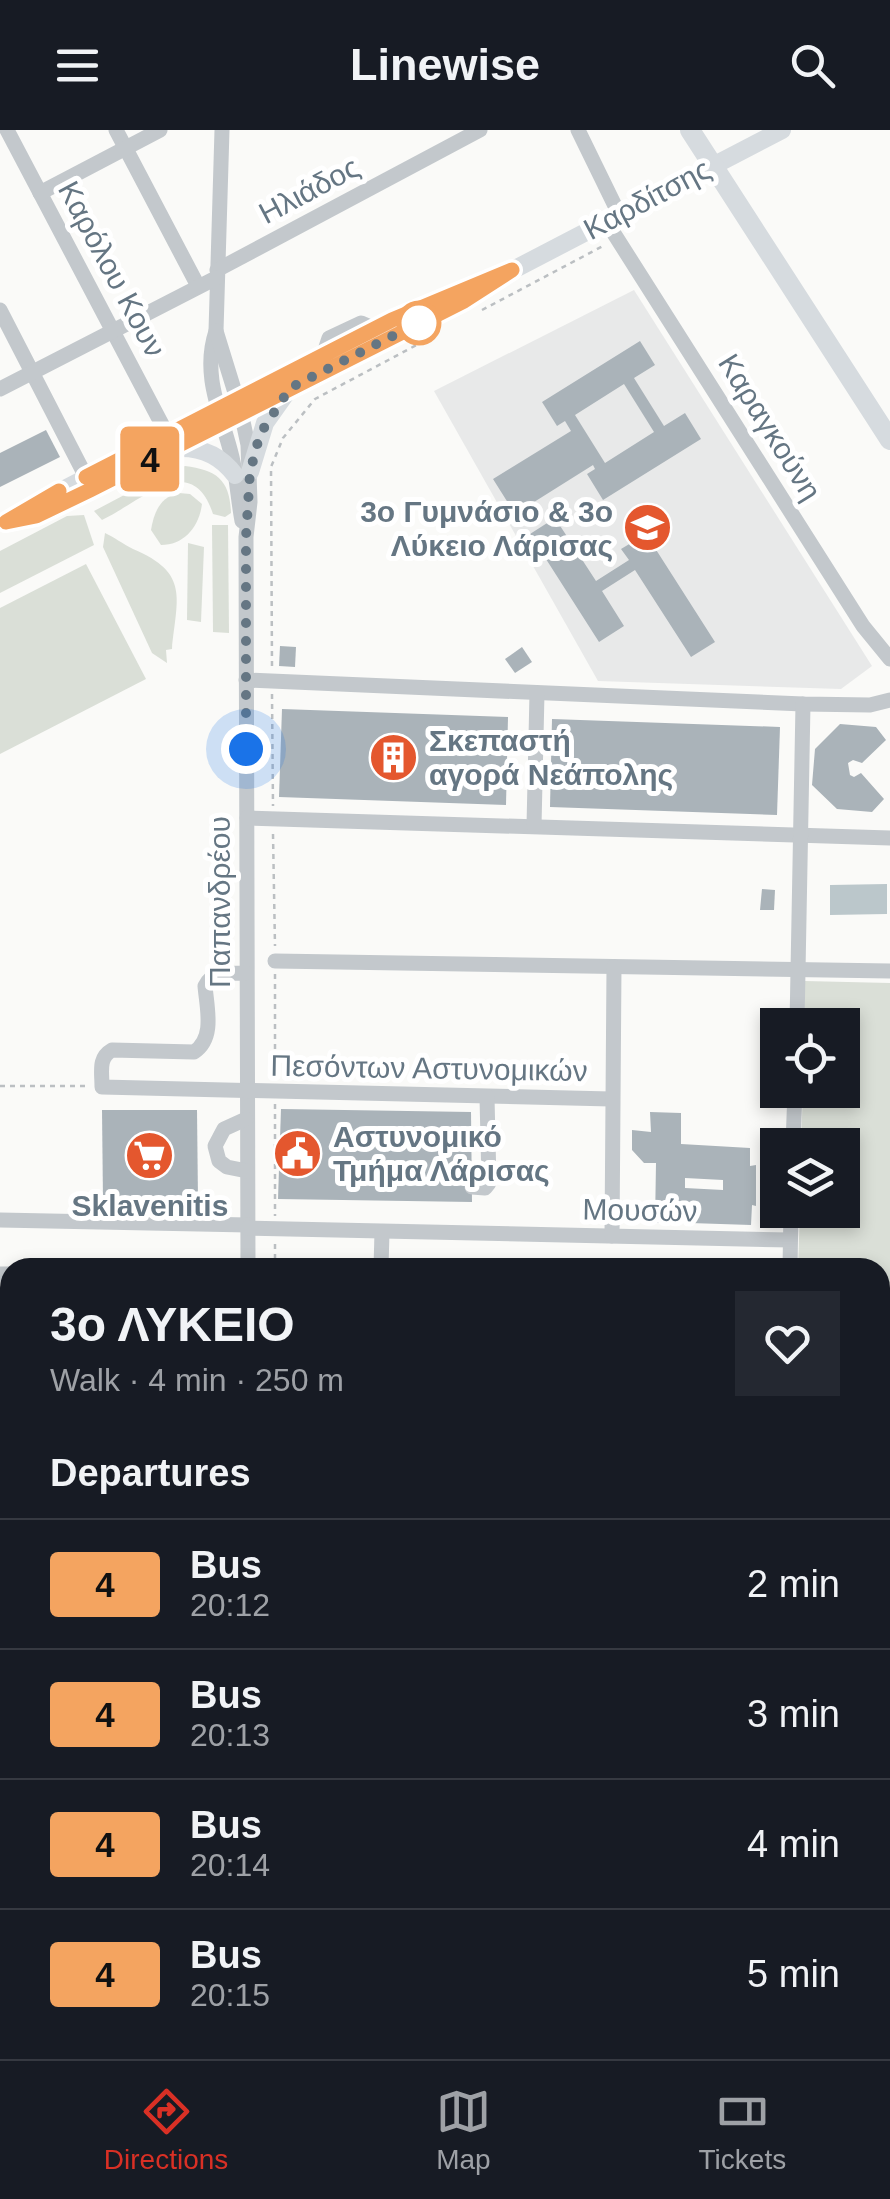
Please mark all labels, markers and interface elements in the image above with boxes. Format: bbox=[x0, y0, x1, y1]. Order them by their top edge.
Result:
icon: menu bbox=[50, 38, 105, 93]
icon: search bbox=[785, 38, 840, 93]
text: Linewise bbox=[350, 39, 540, 90]
street label: Ηλιάδος bbox=[253, 150, 365, 230]
street label: Καρδίτσης bbox=[578, 152, 716, 246]
street label: Καρόλου Κουν bbox=[52, 176, 172, 362]
unlabelled marker bbox=[398, 302, 440, 344]
street label: Καραγκούνη bbox=[712, 348, 828, 506]
line badge: 4 bbox=[118, 426, 182, 492]
text: 4 bbox=[140, 440, 160, 479]
place label: 3ο Γυμνάσιο & 3ο Λύκειο Λάρισας bbox=[360, 495, 613, 562]
school or university icon: 3ο Γυμνάσιο & 3ο Λύκειο Λάρισας bbox=[622, 502, 674, 554]
your location bbox=[221, 724, 271, 774]
place label: Σκεπαστή αγορά Νεάπολης bbox=[429, 724, 673, 791]
building icon: Σκεπαστή αγορά Νεάπολης bbox=[368, 731, 420, 783]
street label: Παπανδρέου bbox=[203, 816, 236, 988]
map controls bbox=[760, 1008, 860, 1228]
button: locate bbox=[760, 1008, 860, 1108]
street label: Πεσόντων Αστυνομικών bbox=[270, 1049, 588, 1087]
place label: Αστυνομικό Τμήμα Λάρισας bbox=[333, 1120, 550, 1187]
public building icon: Αστυνομικό Τμήμα Λάρισας bbox=[272, 1127, 324, 1179]
button: layers bbox=[760, 1128, 860, 1228]
supermarket icon: Sklavenitis bbox=[124, 1130, 176, 1182]
place label: Sklavenitis bbox=[72, 1189, 228, 1222]
street label: Μουσών bbox=[582, 1192, 698, 1228]
button: heart bbox=[735, 1291, 840, 1396]
text: 3ο ΛΥΚΕΙΟ bbox=[50, 1298, 295, 1351]
text: Walk · 4 min · 250 m bbox=[50, 1362, 344, 1398]
text: Departures bbox=[50, 1452, 251, 1494]
text: Bus bbox=[190, 1544, 262, 1586]
text: 2 min bbox=[747, 1563, 840, 1605]
text: 4 bbox=[95, 1565, 115, 1604]
text: 20:12 bbox=[190, 1587, 270, 1623]
text: Bus bbox=[190, 1674, 262, 1716]
text: 3 min bbox=[747, 1693, 840, 1735]
text: 4 bbox=[95, 1695, 115, 1734]
text: 20:13 bbox=[190, 1717, 270, 1753]
text: Bus bbox=[190, 1804, 262, 1846]
text: 4 min bbox=[747, 1823, 840, 1865]
text: 4 bbox=[95, 1825, 115, 1864]
text: 20:14 bbox=[190, 1847, 270, 1883]
text: Bus bbox=[190, 1934, 262, 1976]
text: 5 min bbox=[747, 1953, 840, 1995]
text: 4 bbox=[95, 1955, 115, 1994]
text: 20:15 bbox=[190, 1977, 270, 2013]
tab: Directions bbox=[104, 2084, 228, 2176]
tab: Map bbox=[436, 2084, 491, 2176]
tab: Tickets bbox=[699, 2084, 786, 2176]

